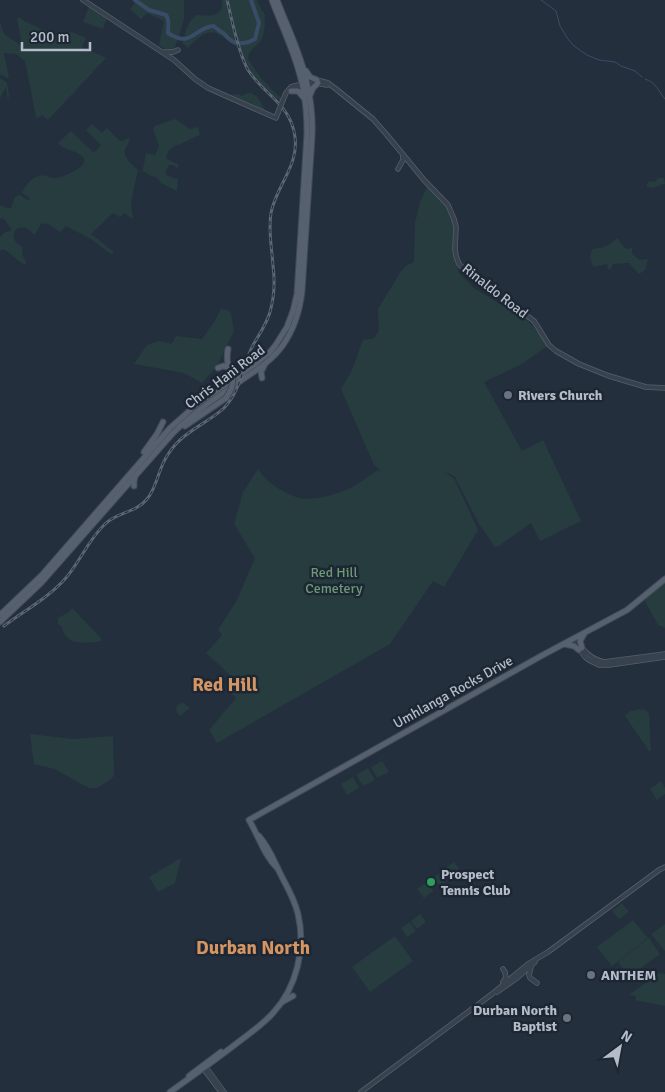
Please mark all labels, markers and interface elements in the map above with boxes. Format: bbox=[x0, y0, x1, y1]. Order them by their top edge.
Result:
scale bar bbox=[22, 20, 90, 52]
text: 200 m bbox=[30, 28, 70, 46]
street label: Rinaldo Road bbox=[459, 260, 531, 322]
street label: Chris Hani Road bbox=[182, 341, 268, 413]
place label: Rivers Church bbox=[518, 387, 603, 404]
marker: Rivers Church bbox=[502, 389, 514, 401]
park label: Red Hill Cemetery bbox=[305, 564, 363, 597]
street label: Umhlanga Rocks Drive bbox=[390, 652, 516, 732]
district label: Red Hill bbox=[192, 673, 258, 697]
place label: Prospect Tennis Club bbox=[441, 866, 511, 899]
marker: Prospect Tennis Club bbox=[425, 876, 437, 888]
district label: Durban North bbox=[196, 936, 310, 960]
place label: ANTHEM bbox=[601, 967, 656, 984]
marker: ANTHEM bbox=[585, 969, 597, 981]
place label: Durban North Baptist bbox=[473, 1002, 558, 1035]
marker: Durban North Baptist bbox=[561, 1012, 573, 1024]
north arrow bbox=[595, 1022, 645, 1072]
text: N bbox=[618, 1027, 635, 1046]

